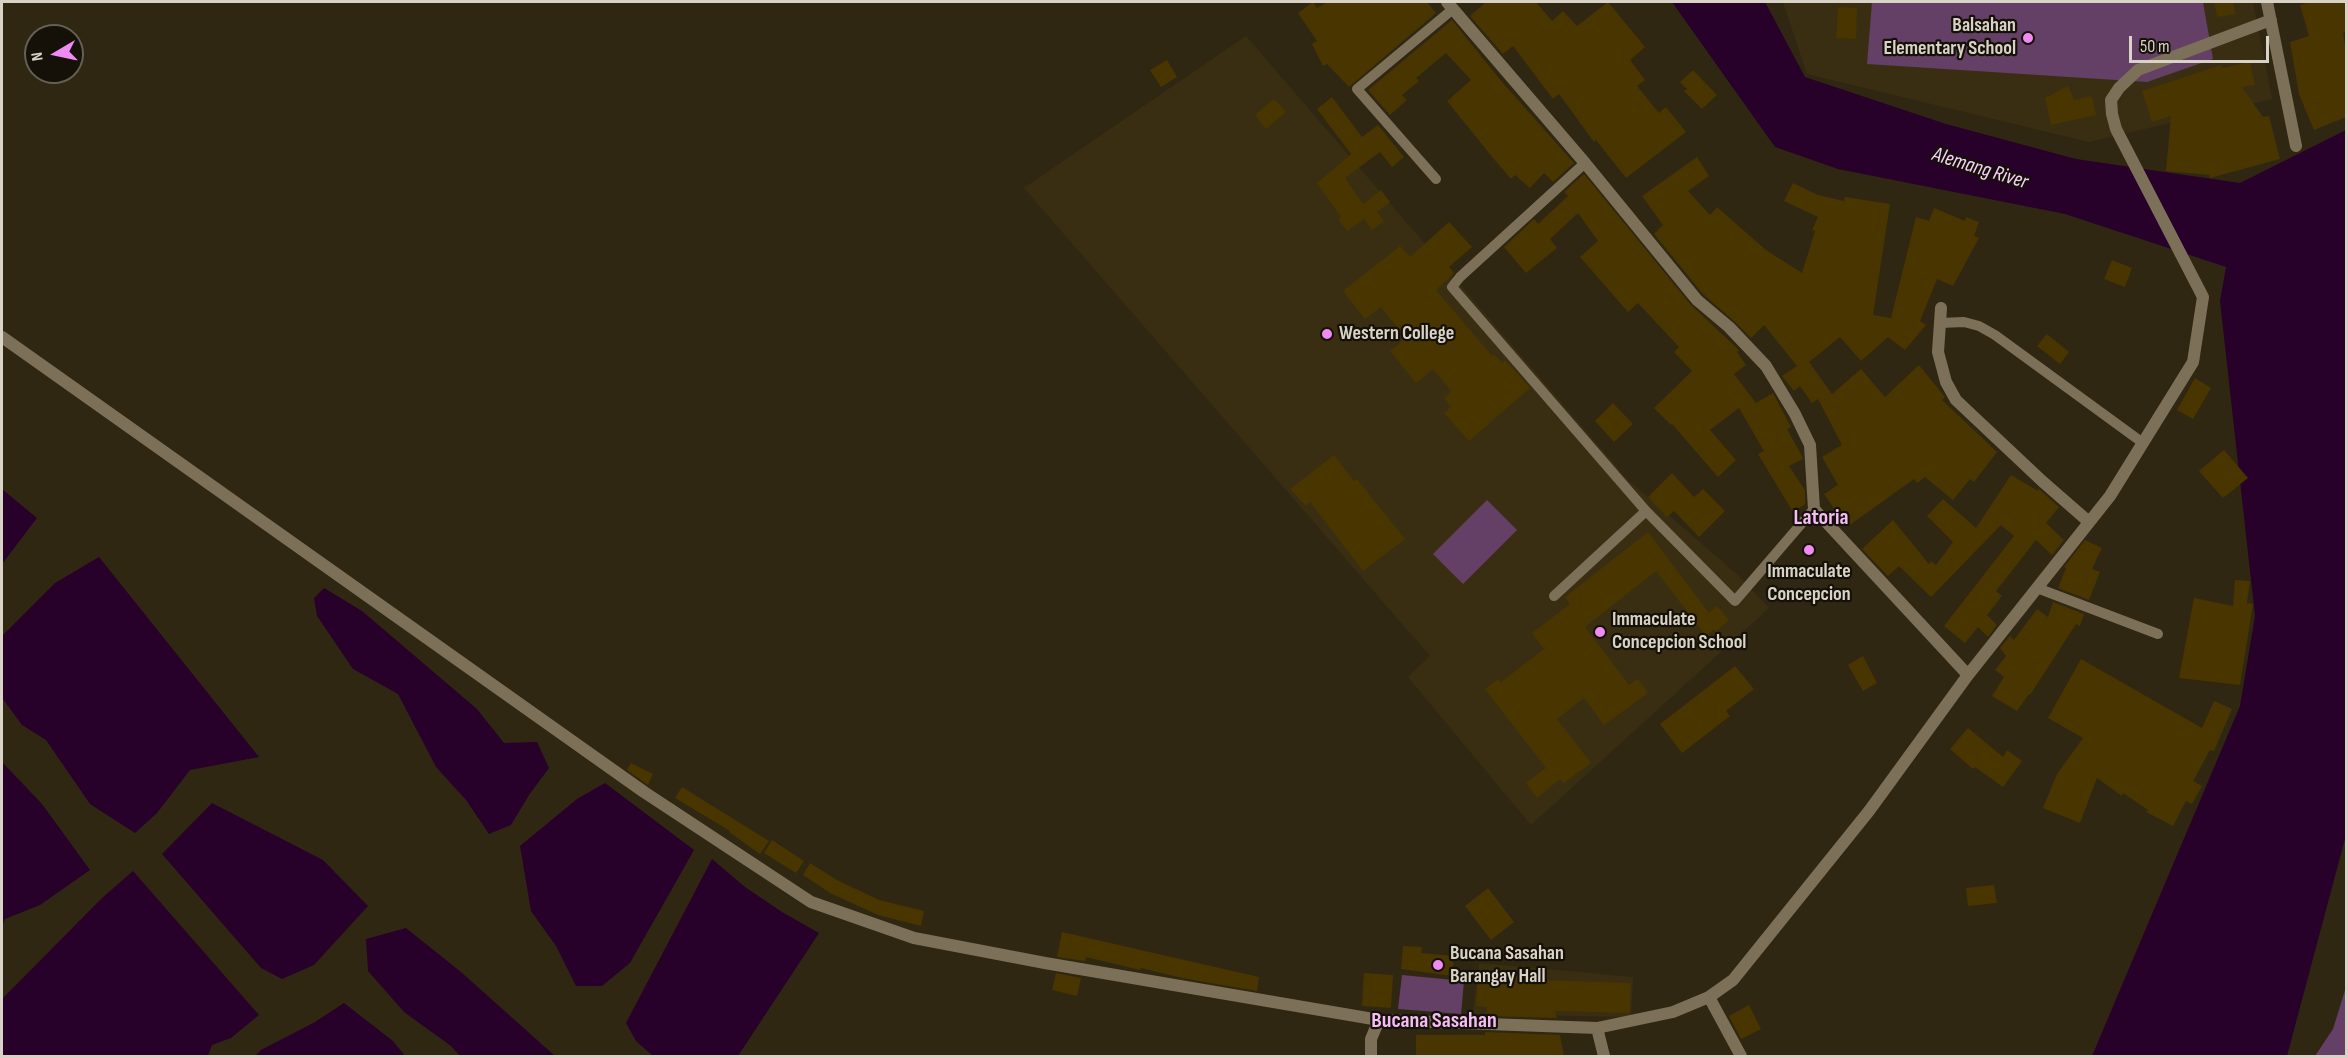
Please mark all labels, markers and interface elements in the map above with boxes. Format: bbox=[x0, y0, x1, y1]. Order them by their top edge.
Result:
place label: Balsahan Elementary School bbox=[1883, 14, 2016, 61]
north arrow bbox=[24, 24, 84, 84]
scale bar bbox=[2132, 24, 2272, 62]
marker: Balsahan Elementary School bbox=[2021, 31, 2035, 45]
text: 50 m bbox=[2140, 36, 2170, 57]
text: N bbox=[28, 51, 48, 62]
water label: Alemang River bbox=[1929, 143, 2031, 195]
place label: Western College bbox=[1339, 322, 1454, 346]
marker: Western College bbox=[1320, 327, 1334, 341]
district label: Latoria bbox=[1794, 505, 1848, 531]
marker: Immaculate Concepcion bbox=[1802, 543, 1816, 557]
place label: Immaculate Concepcion bbox=[1767, 560, 1851, 607]
place label: Immaculate Concepcion School bbox=[1612, 608, 1746, 655]
marker: Immaculate Concepcion School bbox=[1593, 625, 1607, 639]
place label: Bucana Sasahan Barangay Hall bbox=[1450, 942, 1564, 989]
marker: Bucana Sasahan Barangay Hall bbox=[1431, 958, 1445, 972]
district label: Bucana Sasahan bbox=[1371, 1008, 1497, 1034]

